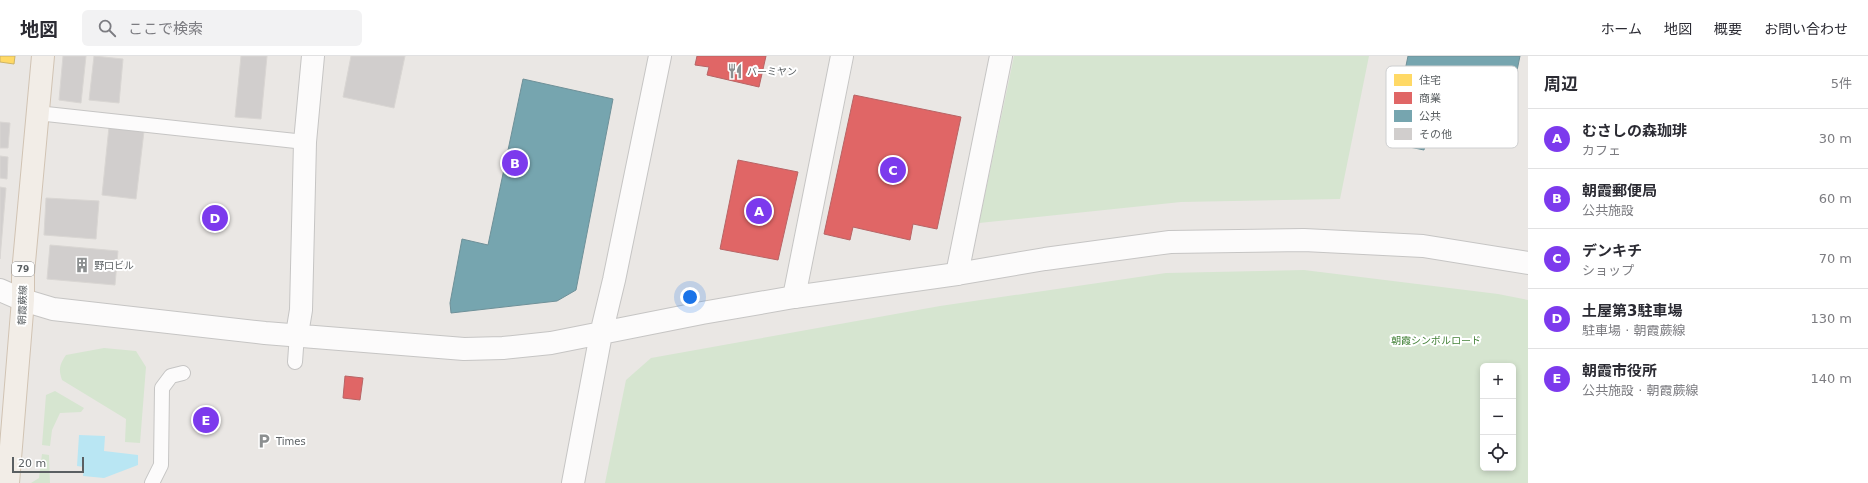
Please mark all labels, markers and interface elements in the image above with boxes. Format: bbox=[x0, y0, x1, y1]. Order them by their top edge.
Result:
search box bbox=[82, 10, 362, 46]
icon: search bbox=[96, 17, 118, 39]
text: 地図 bbox=[20, 18, 58, 40]
text: ここで検索 bbox=[128, 20, 203, 38]
text: ホーム bbox=[1600, 21, 1642, 37]
text: 地図 bbox=[1664, 21, 1692, 37]
text: 概要 bbox=[1714, 21, 1742, 37]
text: お問い合わせ bbox=[1764, 21, 1848, 37]
restaurant icon: バーミヤン bbox=[726, 62, 744, 80]
place label: バーミヤン bbox=[747, 66, 797, 77]
legend bbox=[1386, 66, 1518, 148]
text: 住宅 bbox=[1419, 74, 1441, 87]
text: 周辺 bbox=[1544, 74, 1578, 94]
text: 5件 bbox=[1831, 76, 1852, 91]
text: 商業 bbox=[1419, 92, 1441, 105]
text: 公共 bbox=[1419, 110, 1441, 123]
text: むさしの森珈琲 bbox=[1582, 122, 1687, 140]
text: その他 bbox=[1419, 128, 1452, 141]
text: A bbox=[1552, 131, 1562, 146]
text: 30 m bbox=[1819, 131, 1852, 146]
text: カフェ bbox=[1582, 143, 1621, 158]
pin: B bbox=[502, 148, 528, 178]
pin: C bbox=[880, 155, 906, 185]
text: 朝霞郵便局 bbox=[1582, 182, 1657, 200]
text: B bbox=[1552, 191, 1562, 206]
text: 60 m bbox=[1819, 191, 1852, 206]
pin: A bbox=[746, 196, 772, 226]
pin: D bbox=[202, 203, 228, 233]
text: 公共施設 bbox=[1582, 203, 1634, 218]
text: デンキチ bbox=[1582, 242, 1642, 260]
text: C bbox=[1552, 251, 1562, 266]
text: 70 m bbox=[1819, 251, 1852, 266]
building icon: 野口ビル bbox=[73, 256, 91, 274]
place label: 野口ビル bbox=[94, 260, 134, 271]
road number: 79 bbox=[12, 262, 34, 276]
text: ショップ bbox=[1582, 263, 1634, 278]
street label: 朝霞蕨線 bbox=[16, 285, 29, 325]
your location bbox=[680, 287, 700, 307]
text: 土屋第3駐車場 bbox=[1582, 302, 1682, 320]
text: D bbox=[1552, 311, 1562, 326]
text: 130 m bbox=[1810, 311, 1852, 326]
text: 駐車場 · 朝霞蕨線 bbox=[1582, 323, 1685, 338]
park label: 朝霞シンボルロード bbox=[1391, 335, 1481, 346]
text: 朝霞市役所 bbox=[1582, 362, 1657, 380]
map controls bbox=[1480, 363, 1516, 471]
button: + bbox=[1480, 363, 1516, 399]
text: E bbox=[1553, 371, 1561, 386]
text: 140 m bbox=[1810, 371, 1852, 386]
text: 公共施設 · 朝霞蕨線 bbox=[1582, 383, 1698, 398]
button: − bbox=[1480, 399, 1516, 435]
pin: E bbox=[193, 405, 219, 435]
parking icon: Times bbox=[255, 432, 273, 450]
button: locate bbox=[1480, 435, 1516, 471]
place label: Times bbox=[275, 436, 306, 447]
scale bar bbox=[12, 455, 84, 474]
text: 20 m bbox=[18, 457, 46, 470]

